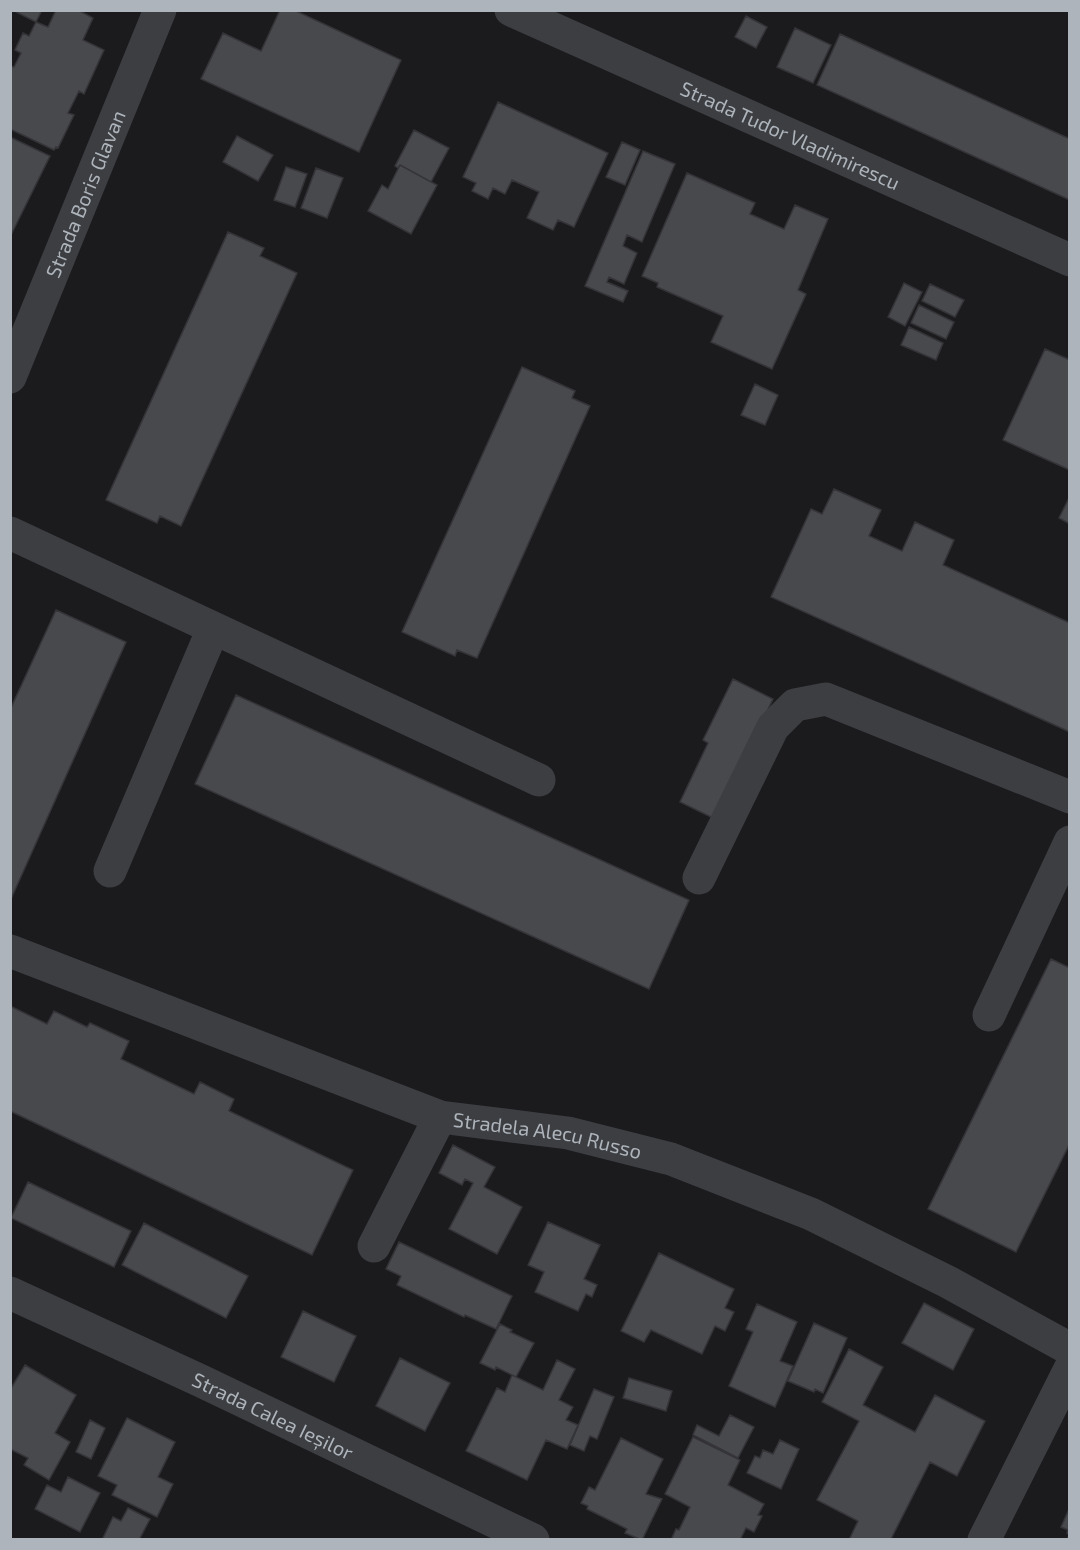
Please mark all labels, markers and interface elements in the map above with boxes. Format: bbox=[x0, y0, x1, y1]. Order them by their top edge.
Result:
street label: Strada Tudor Vladimirescu bbox=[677, 75, 904, 194]
street label: Strada Boris Glavan bbox=[40, 106, 130, 281]
street label: Stradela Alecu Russo bbox=[452, 1107, 644, 1163]
street label: Strada Calea Ieșilor bbox=[189, 1367, 357, 1464]

